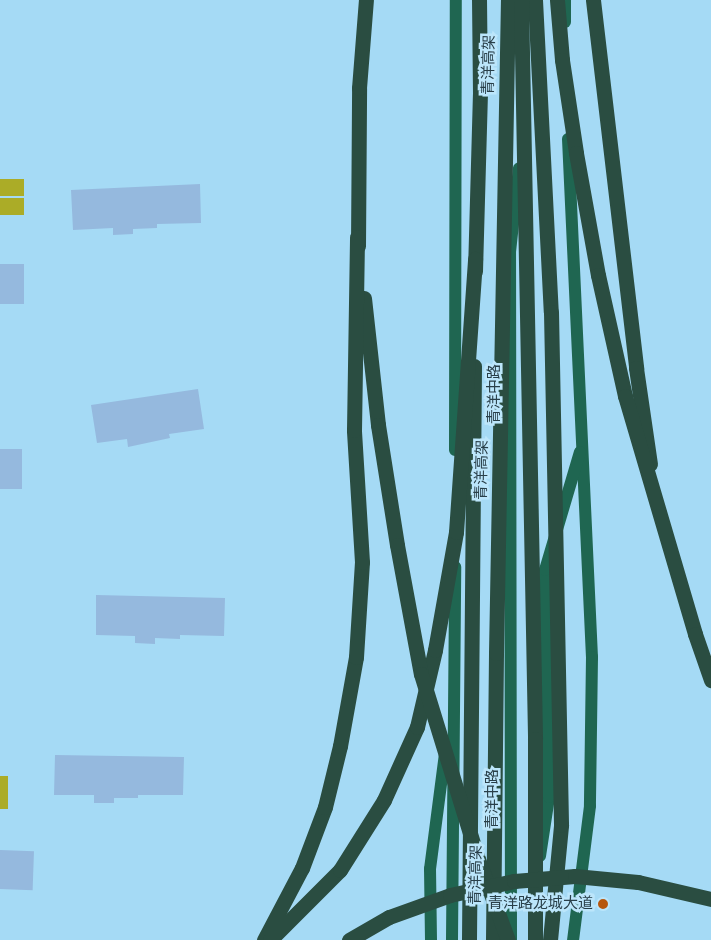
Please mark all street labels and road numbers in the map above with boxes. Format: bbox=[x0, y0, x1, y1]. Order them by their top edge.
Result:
street label: 青洋高架 bbox=[479, 35, 499, 95]
street label: 青洋中路 bbox=[486, 364, 504, 424]
street label: 青洋高架 bbox=[472, 440, 492, 500]
street label: 青洋中路 bbox=[484, 769, 502, 829]
street label: 青洋高架 bbox=[466, 845, 486, 905]

